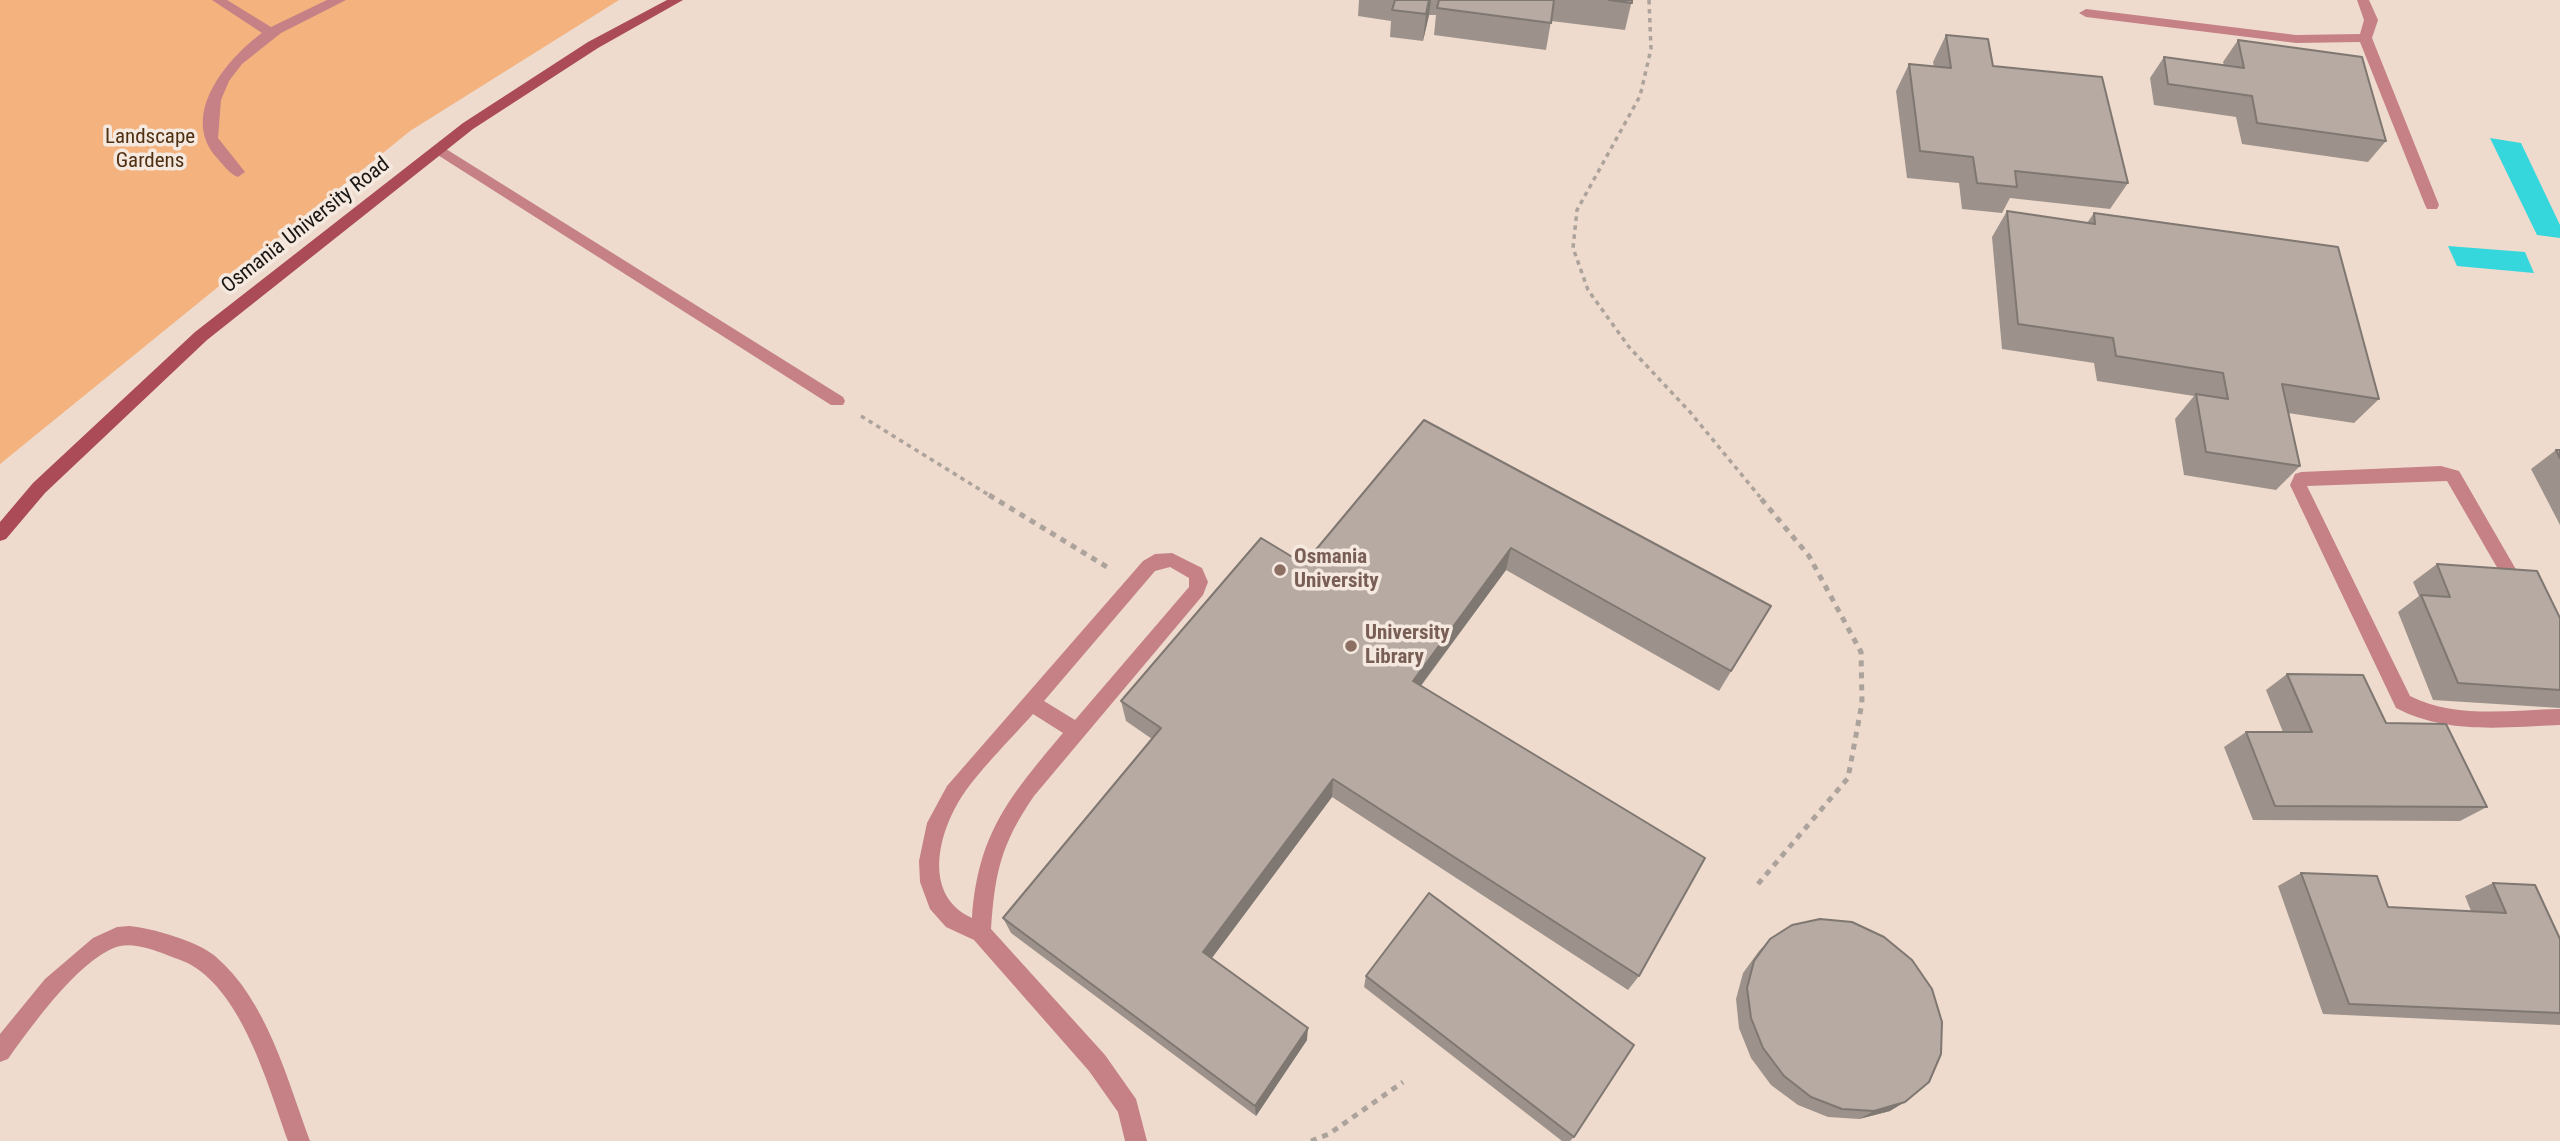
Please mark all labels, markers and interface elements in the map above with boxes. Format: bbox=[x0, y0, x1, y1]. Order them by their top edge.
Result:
park label: Landscape Gardens bbox=[105, 125, 195, 175]
street label: Osmania University Road bbox=[217, 153, 395, 299]
place label: Osmania University bbox=[1294, 545, 1379, 595]
marker: Osmania University bbox=[1272, 562, 1288, 578]
place label: University Library bbox=[1365, 621, 1450, 671]
marker: University Library bbox=[1343, 638, 1359, 654]

